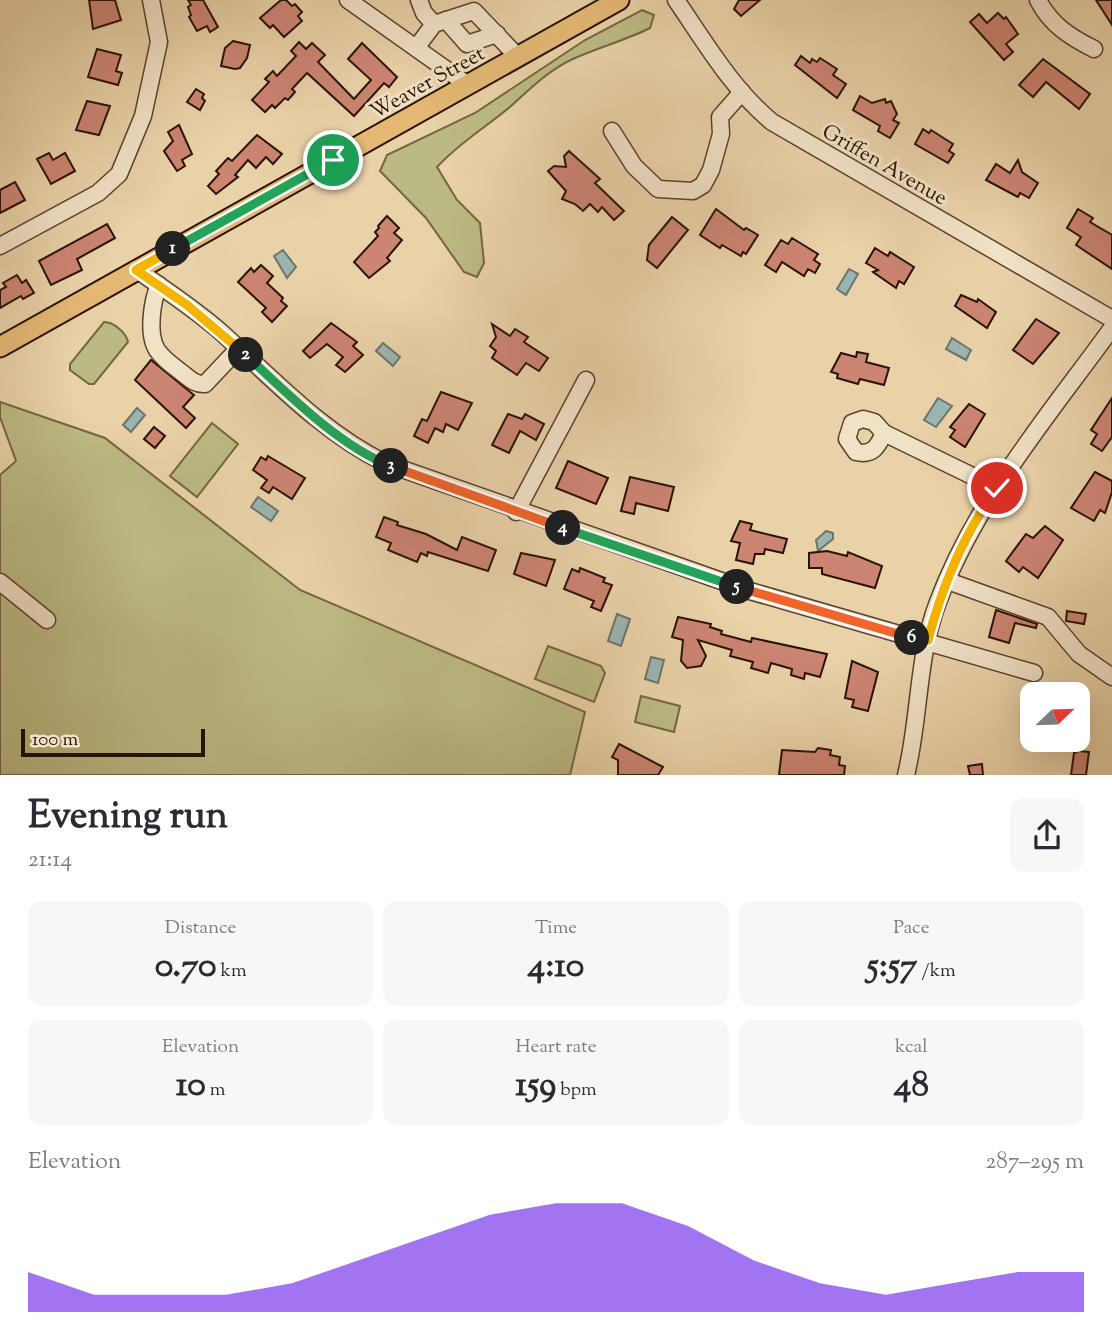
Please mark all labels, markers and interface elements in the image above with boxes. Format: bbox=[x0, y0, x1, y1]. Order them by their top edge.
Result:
street label: Weaver Street bbox=[365, 40, 491, 128]
street label: Griffen Avenue bbox=[816, 118, 952, 214]
pin bbox=[303, 130, 363, 190]
icon: arrive bbox=[314, 141, 352, 179]
pin: 1 bbox=[156, 232, 190, 266]
text: 1 bbox=[169, 235, 176, 262]
pin: 2 bbox=[229, 338, 264, 372]
text: 2 bbox=[241, 341, 250, 368]
pin: 3 bbox=[374, 448, 408, 484]
text: 3 bbox=[387, 452, 394, 479]
pin bbox=[967, 458, 1027, 518]
icon: check bbox=[978, 469, 1016, 507]
pin: 4 bbox=[546, 510, 580, 546]
text: 4 bbox=[558, 514, 567, 541]
pin: 5 bbox=[720, 570, 754, 604]
text: 5 bbox=[733, 573, 740, 600]
pin: 6 bbox=[894, 620, 930, 656]
text: 6 bbox=[907, 624, 916, 651]
north arrow bbox=[1020, 682, 1090, 752]
map controls bbox=[1020, 682, 1090, 752]
scale bar bbox=[21, 726, 205, 758]
text: 100 m bbox=[32, 727, 78, 754]
text: Evening run bbox=[28, 791, 228, 845]
button: share bbox=[1010, 798, 1084, 872]
text: 21:14 bbox=[28, 844, 72, 877]
text: Distance bbox=[165, 915, 236, 942]
text: Time bbox=[535, 915, 577, 942]
text: Pace bbox=[893, 915, 930, 942]
text: 0.70 bbox=[155, 942, 216, 993]
text: 4:10 bbox=[528, 942, 584, 993]
text: 5:57 bbox=[867, 942, 917, 993]
text: km bbox=[216, 958, 247, 985]
text: /km bbox=[917, 958, 956, 985]
text: Elevation bbox=[162, 1034, 239, 1061]
text: Heart rate bbox=[515, 1034, 597, 1061]
text: kcal bbox=[895, 1034, 928, 1061]
text: 10 bbox=[176, 1061, 206, 1112]
text: 159 bbox=[515, 1061, 556, 1112]
text: 48 bbox=[894, 1061, 929, 1112]
text: m bbox=[206, 1077, 226, 1104]
text: bpm bbox=[556, 1077, 597, 1104]
text: Elevation bbox=[28, 1146, 121, 1179]
text: 287–295 m bbox=[985, 1146, 1084, 1179]

